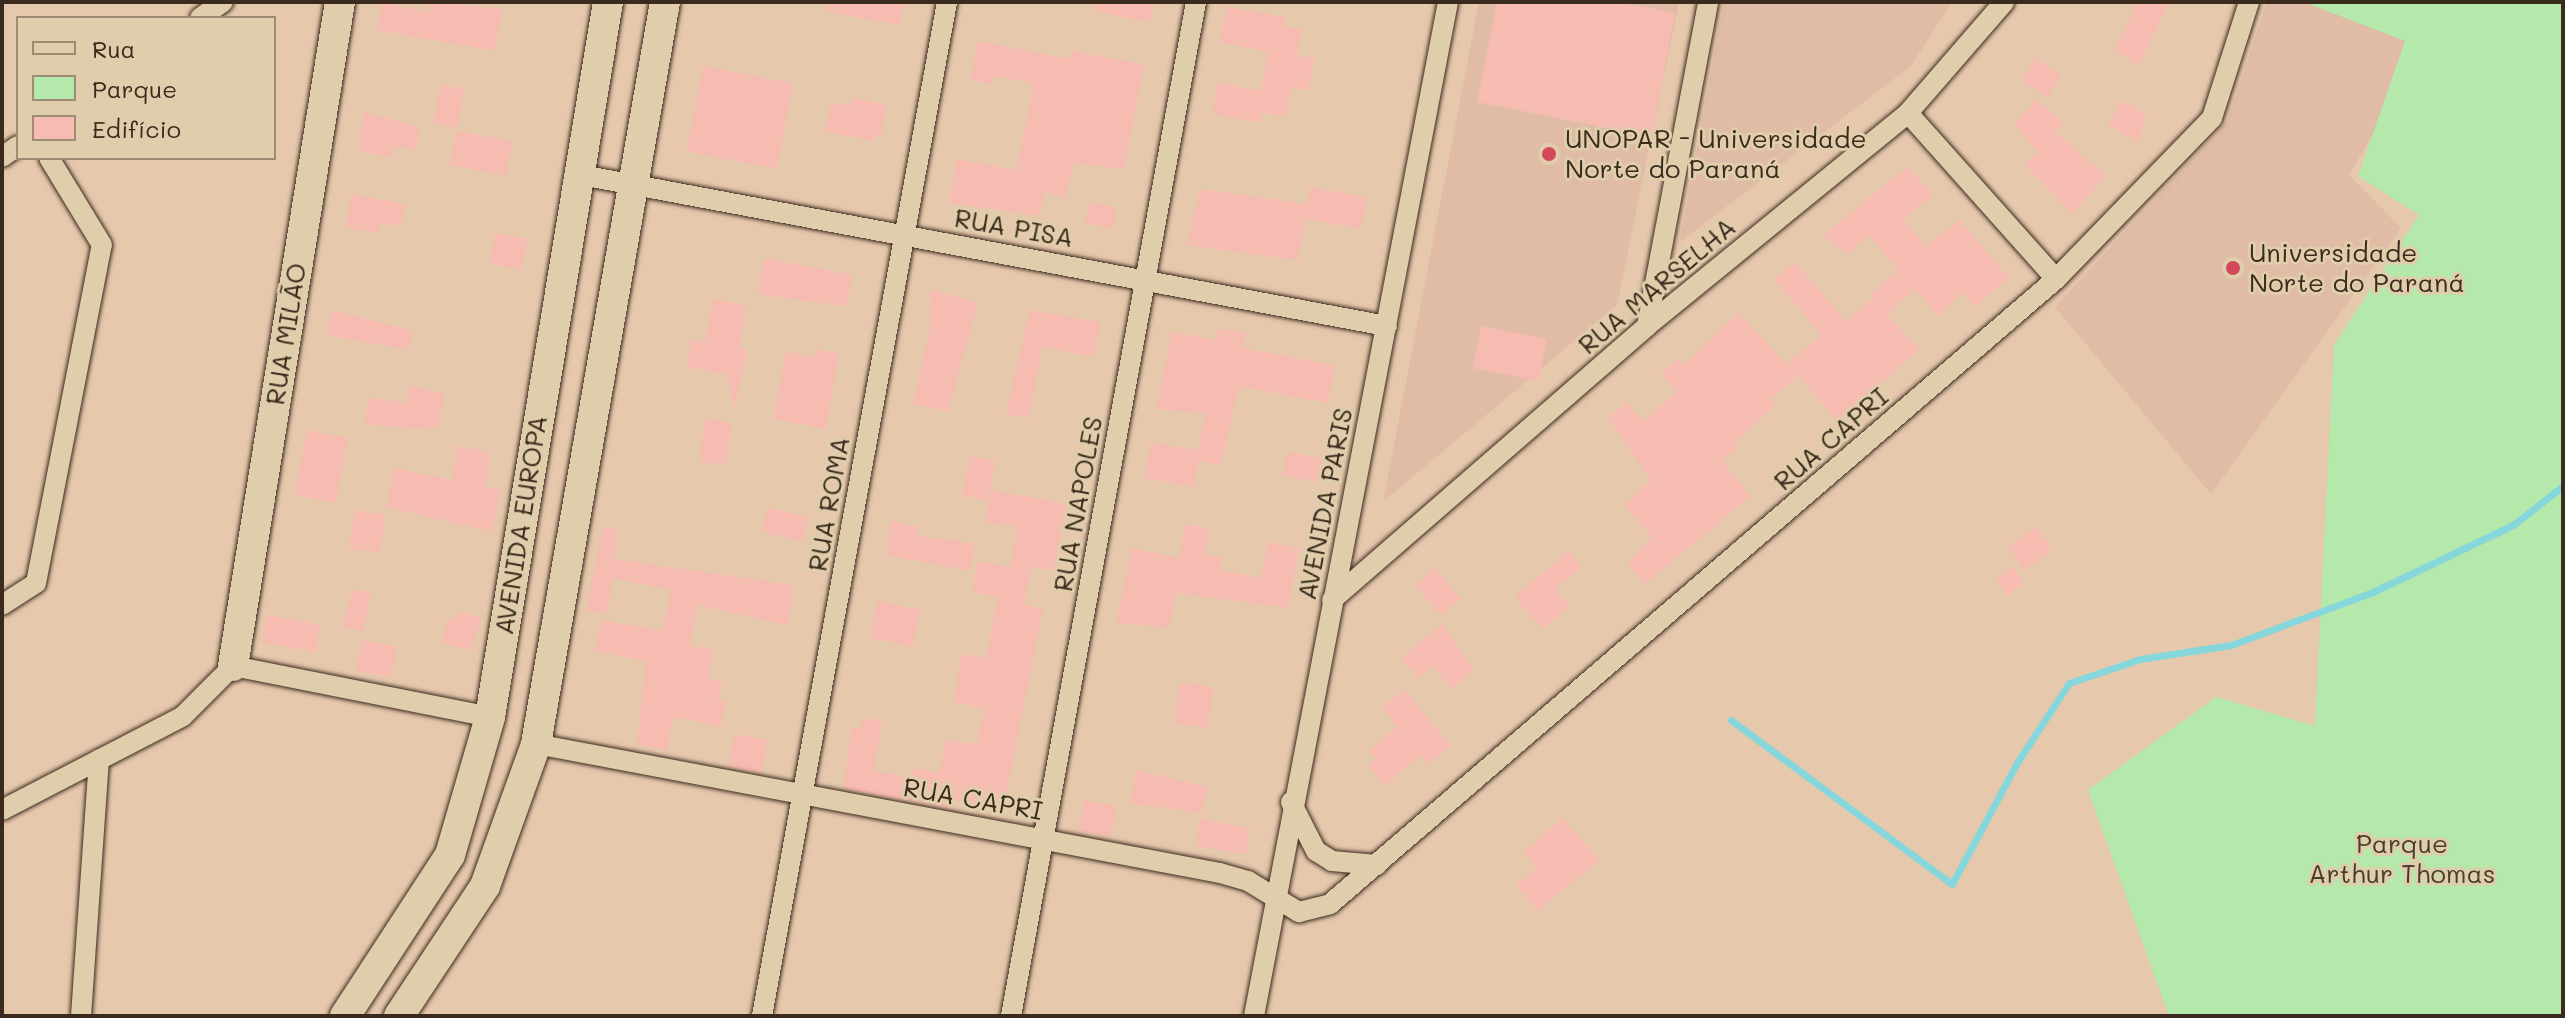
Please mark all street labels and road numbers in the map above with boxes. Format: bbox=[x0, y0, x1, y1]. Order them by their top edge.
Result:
street label: RUA PISA bbox=[952, 202, 1076, 254]
street label: RUA MARSELHA bbox=[1572, 211, 1742, 361]
street label: RUA MILÃO bbox=[259, 261, 313, 407]
street label: RUA CAPRI bbox=[1768, 381, 1894, 497]
street label: AVENIDA PARIS bbox=[1291, 405, 1359, 603]
street label: AVENIDA EUROPA bbox=[488, 413, 554, 637]
street label: RUA NAPOLES bbox=[1047, 414, 1109, 594]
street label: RUA ROMA bbox=[802, 434, 856, 574]
street label: RUA CAPRI bbox=[901, 771, 1045, 827]

